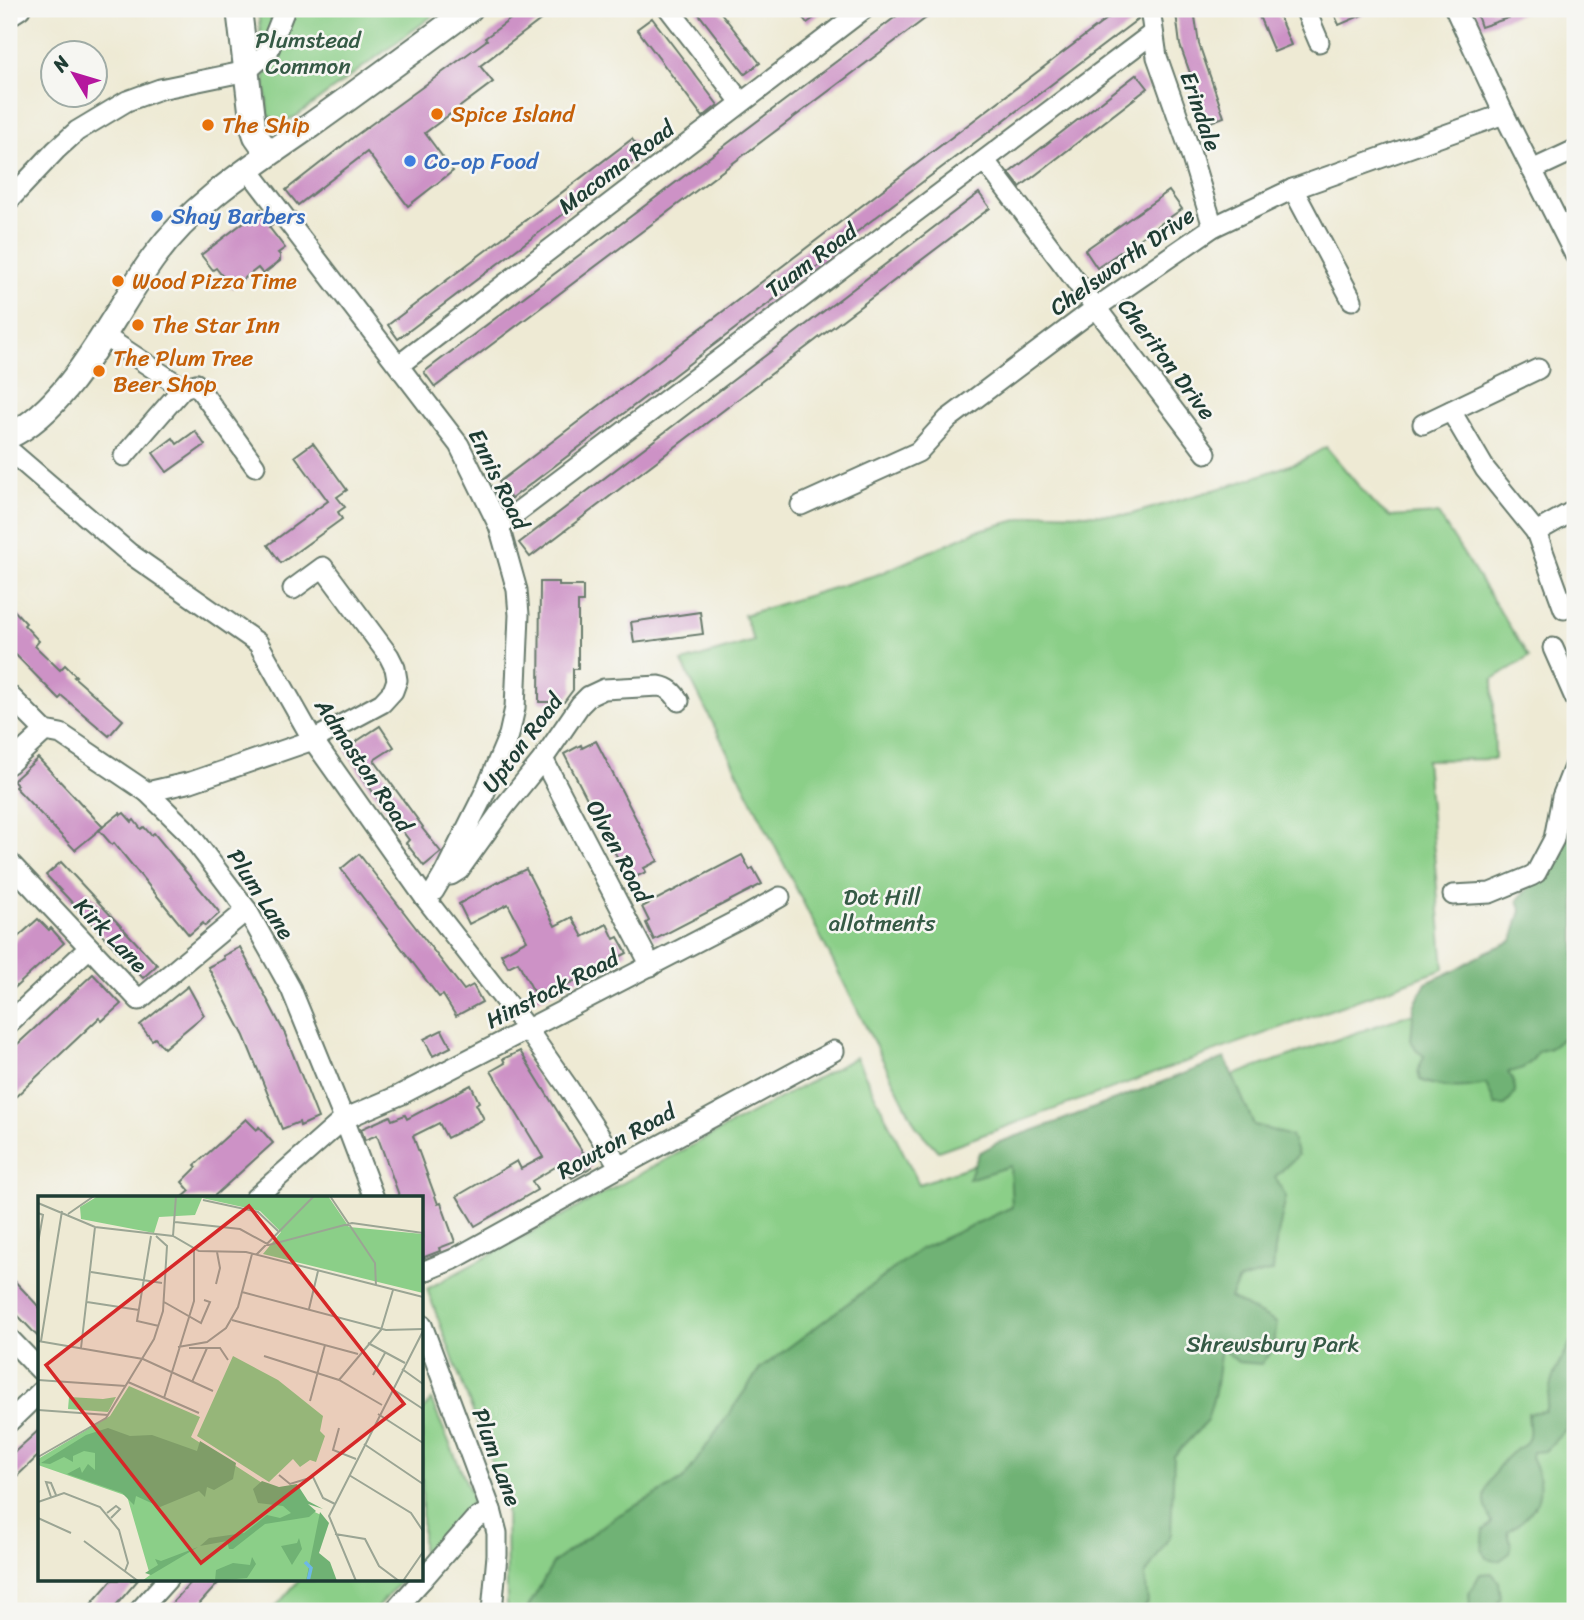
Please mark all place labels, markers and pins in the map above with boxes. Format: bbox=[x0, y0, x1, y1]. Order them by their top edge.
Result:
place label: Spice Island bbox=[451, 94, 576, 135]
place label: The Ship bbox=[222, 105, 310, 146]
marker: Spice Island bbox=[429, 106, 445, 122]
marker: The Ship bbox=[200, 117, 216, 133]
place label: Co-op Food bbox=[424, 141, 540, 182]
marker: Co-op Food bbox=[402, 153, 418, 169]
place label: Shay Barbers bbox=[171, 196, 306, 237]
marker: Shay Barbers bbox=[149, 208, 165, 224]
place label: Wood Pizza Time bbox=[132, 261, 297, 302]
marker: Wood Pizza Time bbox=[110, 273, 126, 289]
place label: The Star Inn bbox=[152, 305, 280, 346]
marker: The Star Inn bbox=[130, 317, 146, 333]
place label: The Plum Tree Beer Shop bbox=[113, 338, 254, 405]
marker: The Plum Tree Beer Shop bbox=[91, 363, 107, 379]

